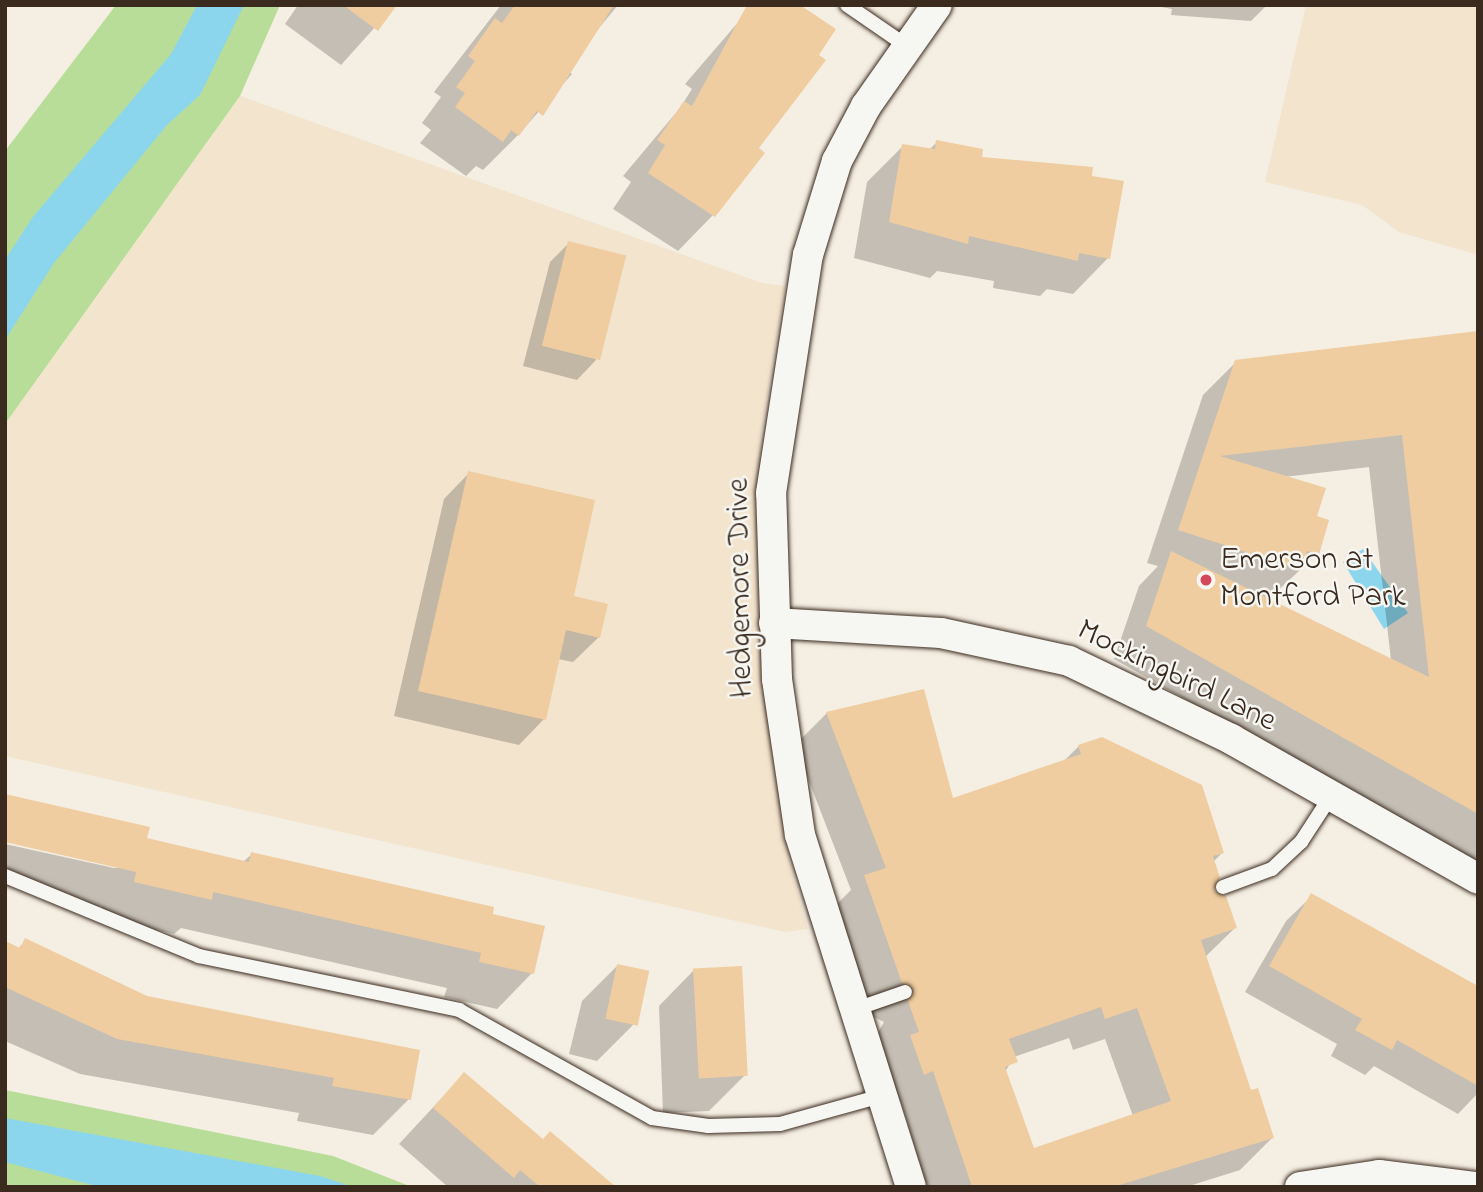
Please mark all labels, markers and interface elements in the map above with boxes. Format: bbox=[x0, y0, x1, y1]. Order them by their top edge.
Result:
street label: Hedgemore Drive bbox=[721, 478, 763, 698]
place label: Emerson at Montford Park bbox=[1220, 543, 1406, 618]
marker: Emerson at Montford Park bbox=[1198, 572, 1214, 588]
street label: Mockingbird Lane bbox=[1070, 612, 1282, 742]

